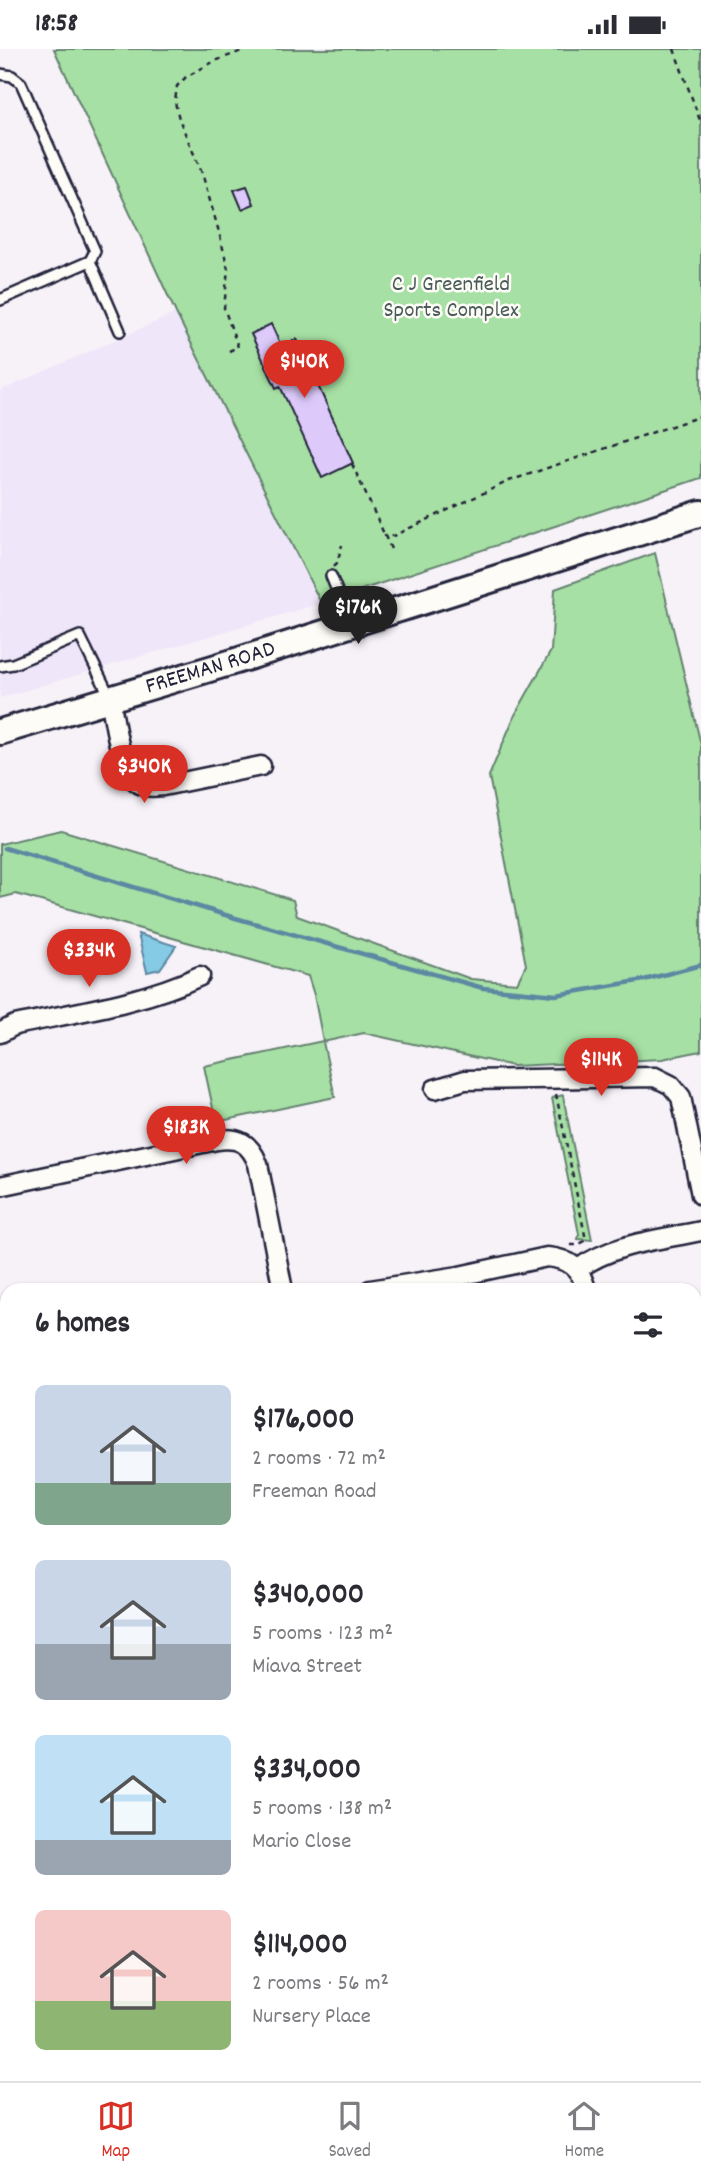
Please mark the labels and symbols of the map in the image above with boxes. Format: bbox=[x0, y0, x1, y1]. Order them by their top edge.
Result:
park label: C J Greenfield Sports Complex bbox=[383, 269, 519, 328]
pin: $140K bbox=[255, 341, 353, 400]
pin: $176K bbox=[309, 587, 407, 646]
street label: FREEMAN ROAD bbox=[142, 633, 280, 704]
pin: $340K bbox=[95, 745, 193, 805]
pin: $334K bbox=[40, 929, 138, 989]
pin: $114K bbox=[552, 1039, 650, 1098]
pin: $183K bbox=[137, 1107, 235, 1166]

